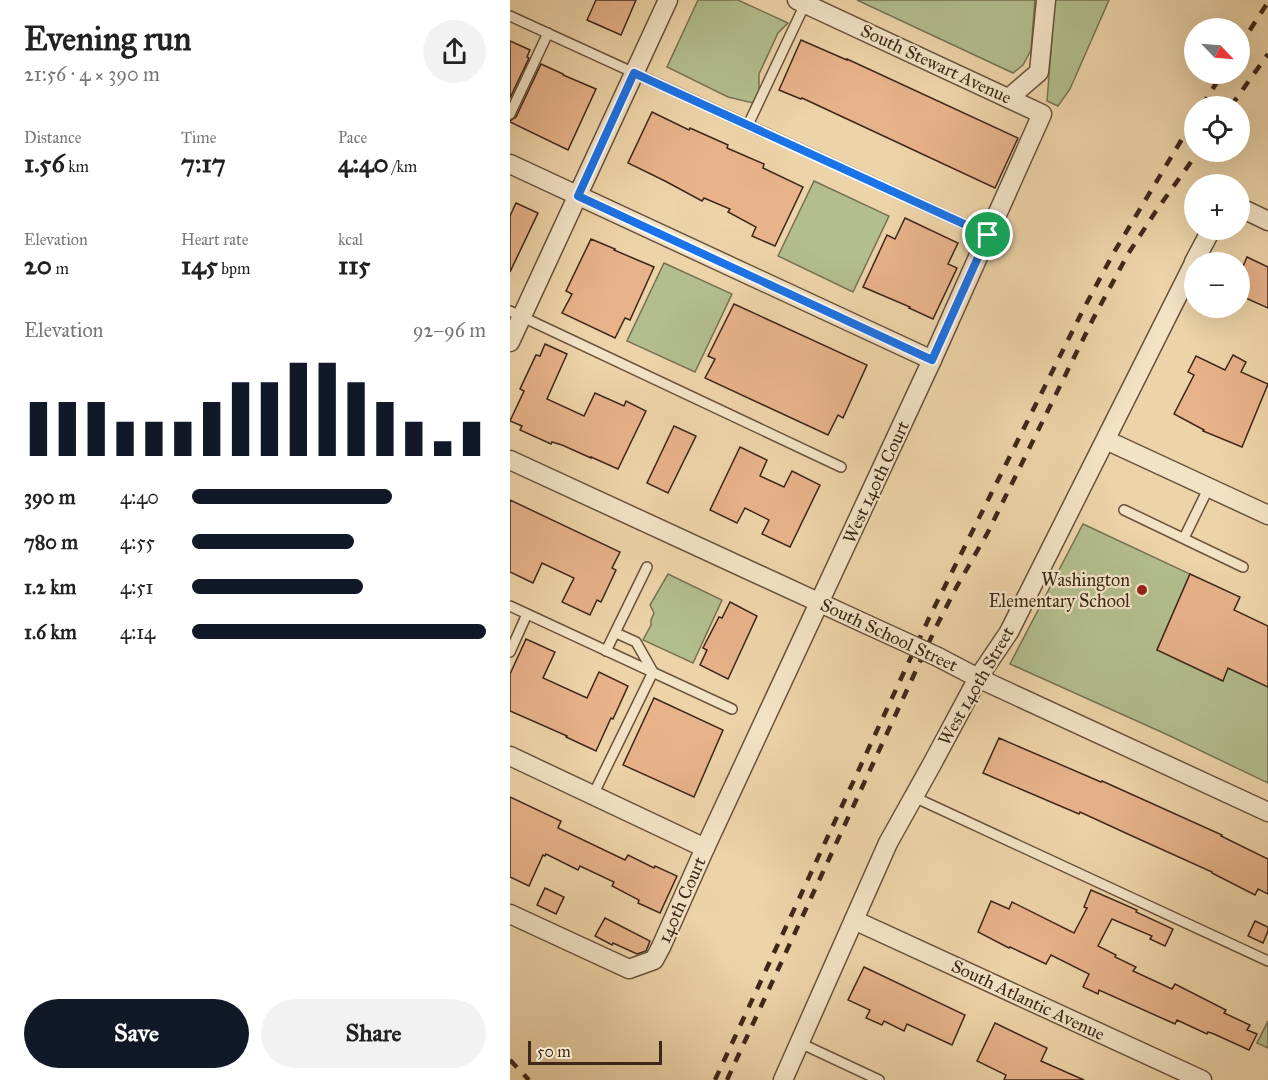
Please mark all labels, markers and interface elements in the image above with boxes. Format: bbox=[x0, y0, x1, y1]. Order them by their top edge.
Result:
north arrow bbox=[1184, 18, 1250, 84]
map controls bbox=[1184, 18, 1250, 318]
text: Evening run bbox=[24, 19, 191, 59]
street label: South Stewart Avenue bbox=[857, 19, 1015, 109]
button: share bbox=[423, 20, 486, 83]
text: 21:56 · 4 × 390 m bbox=[24, 62, 160, 86]
button: locate bbox=[1184, 96, 1250, 162]
text: Distance bbox=[24, 128, 81, 147]
text: Time bbox=[181, 128, 216, 147]
text: Pace bbox=[338, 128, 367, 147]
text: 1.56 bbox=[24, 147, 65, 179]
text: 7:17 bbox=[181, 147, 226, 179]
text: 4:40 bbox=[338, 147, 389, 179]
text: km bbox=[65, 157, 89, 176]
text: /km bbox=[389, 157, 417, 176]
button: + bbox=[1184, 174, 1250, 240]
pin bbox=[962, 209, 1013, 260]
icon: arrive bbox=[971, 218, 1004, 251]
text: Elevation bbox=[24, 230, 88, 249]
text: Heart rate bbox=[181, 230, 248, 249]
text: kcal bbox=[338, 230, 363, 249]
text: 20 bbox=[24, 249, 52, 281]
text: 145 bbox=[181, 249, 218, 281]
text: 115 bbox=[338, 249, 370, 281]
button: − bbox=[1184, 252, 1250, 318]
text: m bbox=[52, 259, 69, 278]
text: bpm bbox=[218, 259, 250, 278]
text: Elevation bbox=[24, 318, 103, 342]
text: 92–96 m bbox=[413, 318, 486, 342]
street label: West 140th Court bbox=[838, 417, 914, 547]
text: 390 m bbox=[24, 485, 76, 509]
text: 4:40 bbox=[120, 485, 159, 509]
text: 780 m bbox=[24, 530, 78, 554]
text: 4:55 bbox=[120, 530, 155, 554]
place label: Washington Elementary School bbox=[988, 569, 1130, 612]
text: 1.2 km bbox=[24, 575, 76, 599]
text: 4:51 bbox=[120, 575, 153, 599]
marker: Washington Elementary School bbox=[1135, 583, 1149, 597]
street label: South School Street bbox=[817, 594, 962, 677]
text: 1.6 km bbox=[24, 620, 77, 644]
text: 4:14 bbox=[120, 620, 155, 644]
street label: West 140th Street bbox=[933, 622, 1019, 749]
street label: 140th Court bbox=[653, 853, 711, 947]
street label: South Atlantic Avenue bbox=[948, 955, 1108, 1045]
button: Save bbox=[24, 999, 249, 1068]
button: Share bbox=[261, 999, 486, 1068]
scale bar bbox=[528, 1038, 662, 1066]
text: 50 m bbox=[537, 1042, 571, 1061]

